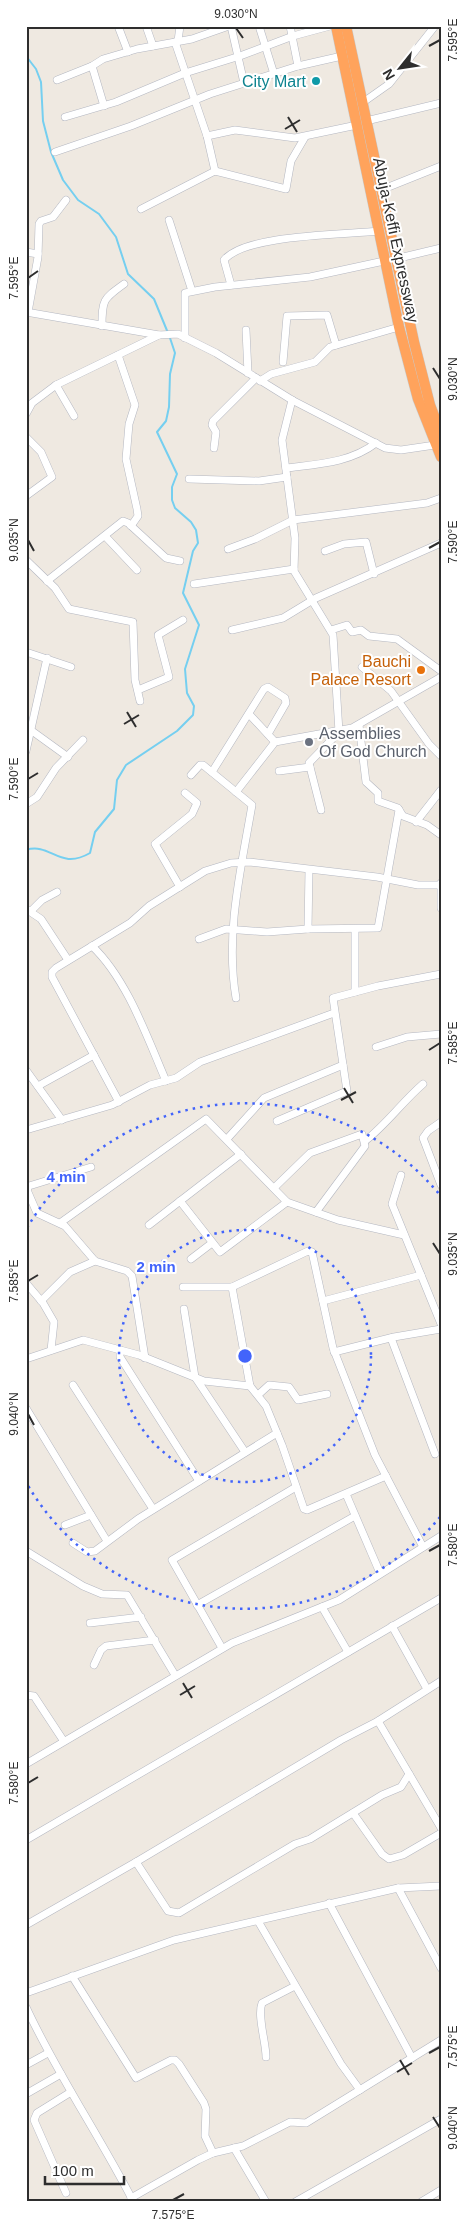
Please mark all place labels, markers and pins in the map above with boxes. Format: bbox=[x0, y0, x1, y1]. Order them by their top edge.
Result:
place label: City Mart bbox=[242, 73, 307, 90]
marker: City Mart bbox=[310, 75, 322, 87]
place label: Bauchi Palace Resort bbox=[311, 653, 412, 688]
marker: Bauchi Palace Resort bbox=[415, 664, 427, 676]
place label: Assemblies Of God Church bbox=[319, 725, 427, 760]
marker: Assemblies Of God Church bbox=[303, 736, 315, 748]
centre of rings bbox=[236, 1347, 254, 1365]

